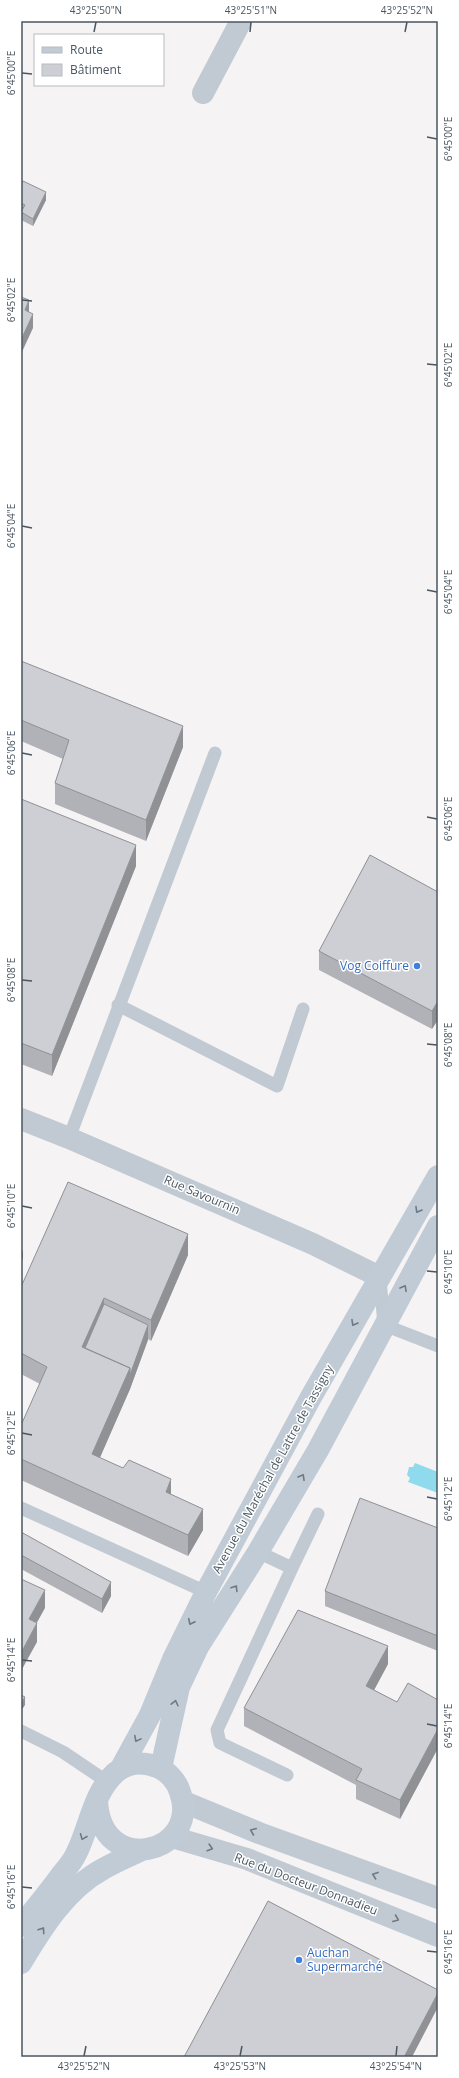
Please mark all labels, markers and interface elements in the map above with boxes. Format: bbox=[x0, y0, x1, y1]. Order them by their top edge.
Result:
text: 43°25'50"N bbox=[70, 3, 122, 17]
text: 43°25'51"N bbox=[225, 3, 277, 17]
text: 43°25'52"N bbox=[381, 3, 433, 17]
legend bbox=[34, 34, 164, 86]
text: Route bbox=[70, 41, 103, 58]
text: 6°45'00"E bbox=[4, 51, 18, 95]
text: Bâtiment bbox=[70, 61, 121, 78]
text: 6°45'00"E bbox=[441, 117, 455, 161]
text: 6°45'02"E bbox=[4, 278, 18, 322]
text: 6°45'02"E bbox=[441, 343, 455, 387]
text: 6°45'04"E bbox=[4, 504, 18, 548]
text: 6°45'04"E bbox=[441, 570, 455, 614]
text: 6°45'06"E bbox=[4, 731, 18, 775]
text: 6°45'06"E bbox=[441, 797, 455, 841]
place label: Vog Coiffure bbox=[340, 957, 409, 974]
text: 6°45'08"E bbox=[4, 958, 18, 1002]
marker: Vog Coiffure bbox=[412, 961, 422, 971]
text: 6°45'08"E bbox=[441, 1023, 455, 1067]
street label: Rue Savournin bbox=[162, 1171, 243, 1218]
text: 6°45'10"E bbox=[4, 1184, 18, 1228]
one-way arrow bbox=[416, 1206, 423, 1213]
text: 6°45'10"E bbox=[441, 1250, 455, 1294]
one-way arrow bbox=[399, 1285, 407, 1293]
one-way arrow bbox=[351, 1319, 358, 1326]
street label: Avenue du Maréchal de Lattre de Tassigny bbox=[208, 1361, 338, 1576]
text: 6°45'12"E bbox=[4, 1411, 18, 1455]
one-way arrow bbox=[298, 1474, 305, 1481]
text: 6°45'12"E bbox=[441, 1477, 455, 1521]
one-way arrow bbox=[231, 1585, 238, 1592]
one-way arrow bbox=[188, 1617, 196, 1625]
text: 6°45'14"E bbox=[4, 1638, 18, 1682]
one-way arrow bbox=[170, 1699, 179, 1706]
text: 6°45'14"E bbox=[441, 1704, 455, 1748]
one-way arrow bbox=[134, 1735, 141, 1743]
one-way arrow bbox=[249, 1828, 257, 1836]
one-way arrow bbox=[80, 1833, 88, 1840]
one-way arrow bbox=[206, 1843, 213, 1852]
street label: Rue du Docteur Donnadieu bbox=[232, 1848, 380, 1919]
text: 6°45'16"E bbox=[4, 1865, 18, 1909]
one-way arrow bbox=[372, 1871, 379, 1879]
one-way arrow bbox=[393, 1915, 400, 1923]
one-way arrow bbox=[37, 1927, 45, 1934]
text: 6°45'16"E bbox=[441, 1930, 455, 1974]
place label: Auchan Supermarché bbox=[307, 1944, 383, 1975]
marker: Auchan Supermarché bbox=[294, 1955, 304, 1965]
text: 43°25'52"N bbox=[58, 2059, 110, 2073]
text: 43°25'53"N bbox=[214, 2059, 266, 2073]
text: 43°25'54"N bbox=[370, 2059, 422, 2073]

